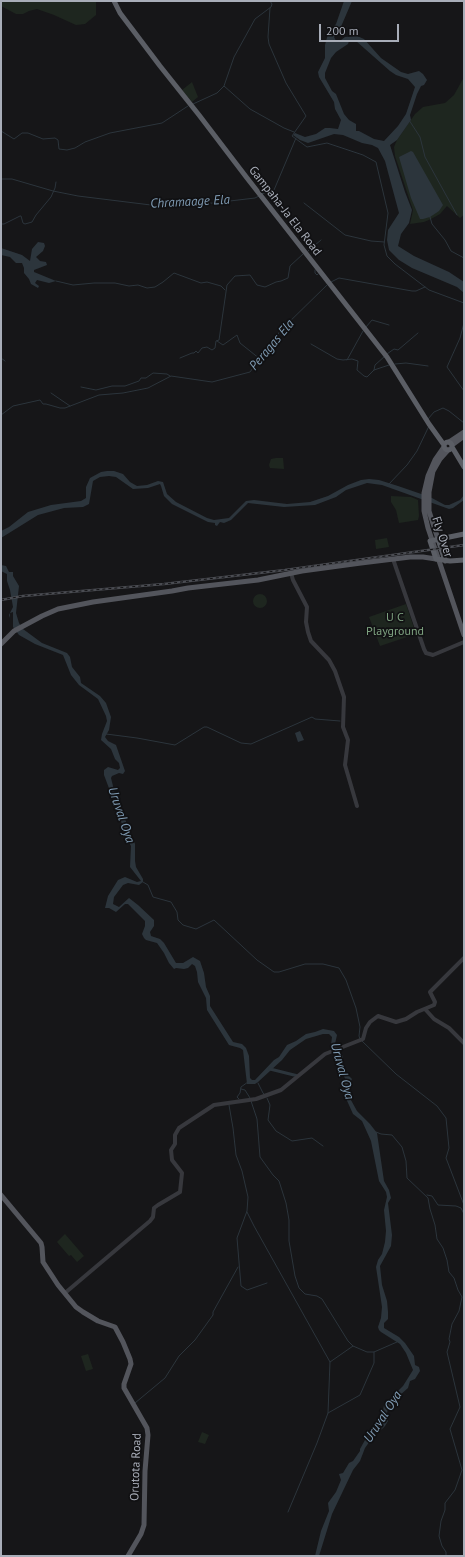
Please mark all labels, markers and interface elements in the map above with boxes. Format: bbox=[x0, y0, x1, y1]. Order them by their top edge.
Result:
scale bar bbox=[321, 16, 401, 42]
text: 200 m bbox=[326, 23, 359, 38]
street label: Gampaha-Ja Ela Road bbox=[246, 163, 324, 259]
water label: Chramaage Ela bbox=[150, 192, 230, 212]
water label: Peragas Ela bbox=[246, 316, 298, 374]
street label: Fly Over bbox=[429, 515, 455, 559]
park label: U C Playground bbox=[366, 611, 424, 639]
water label: Uruval Oya bbox=[104, 785, 138, 845]
water label: Uruval Oya bbox=[327, 1041, 357, 1101]
water label: Uruval Oya bbox=[361, 1388, 405, 1446]
street label: Orutota Road bbox=[128, 1433, 144, 1501]

